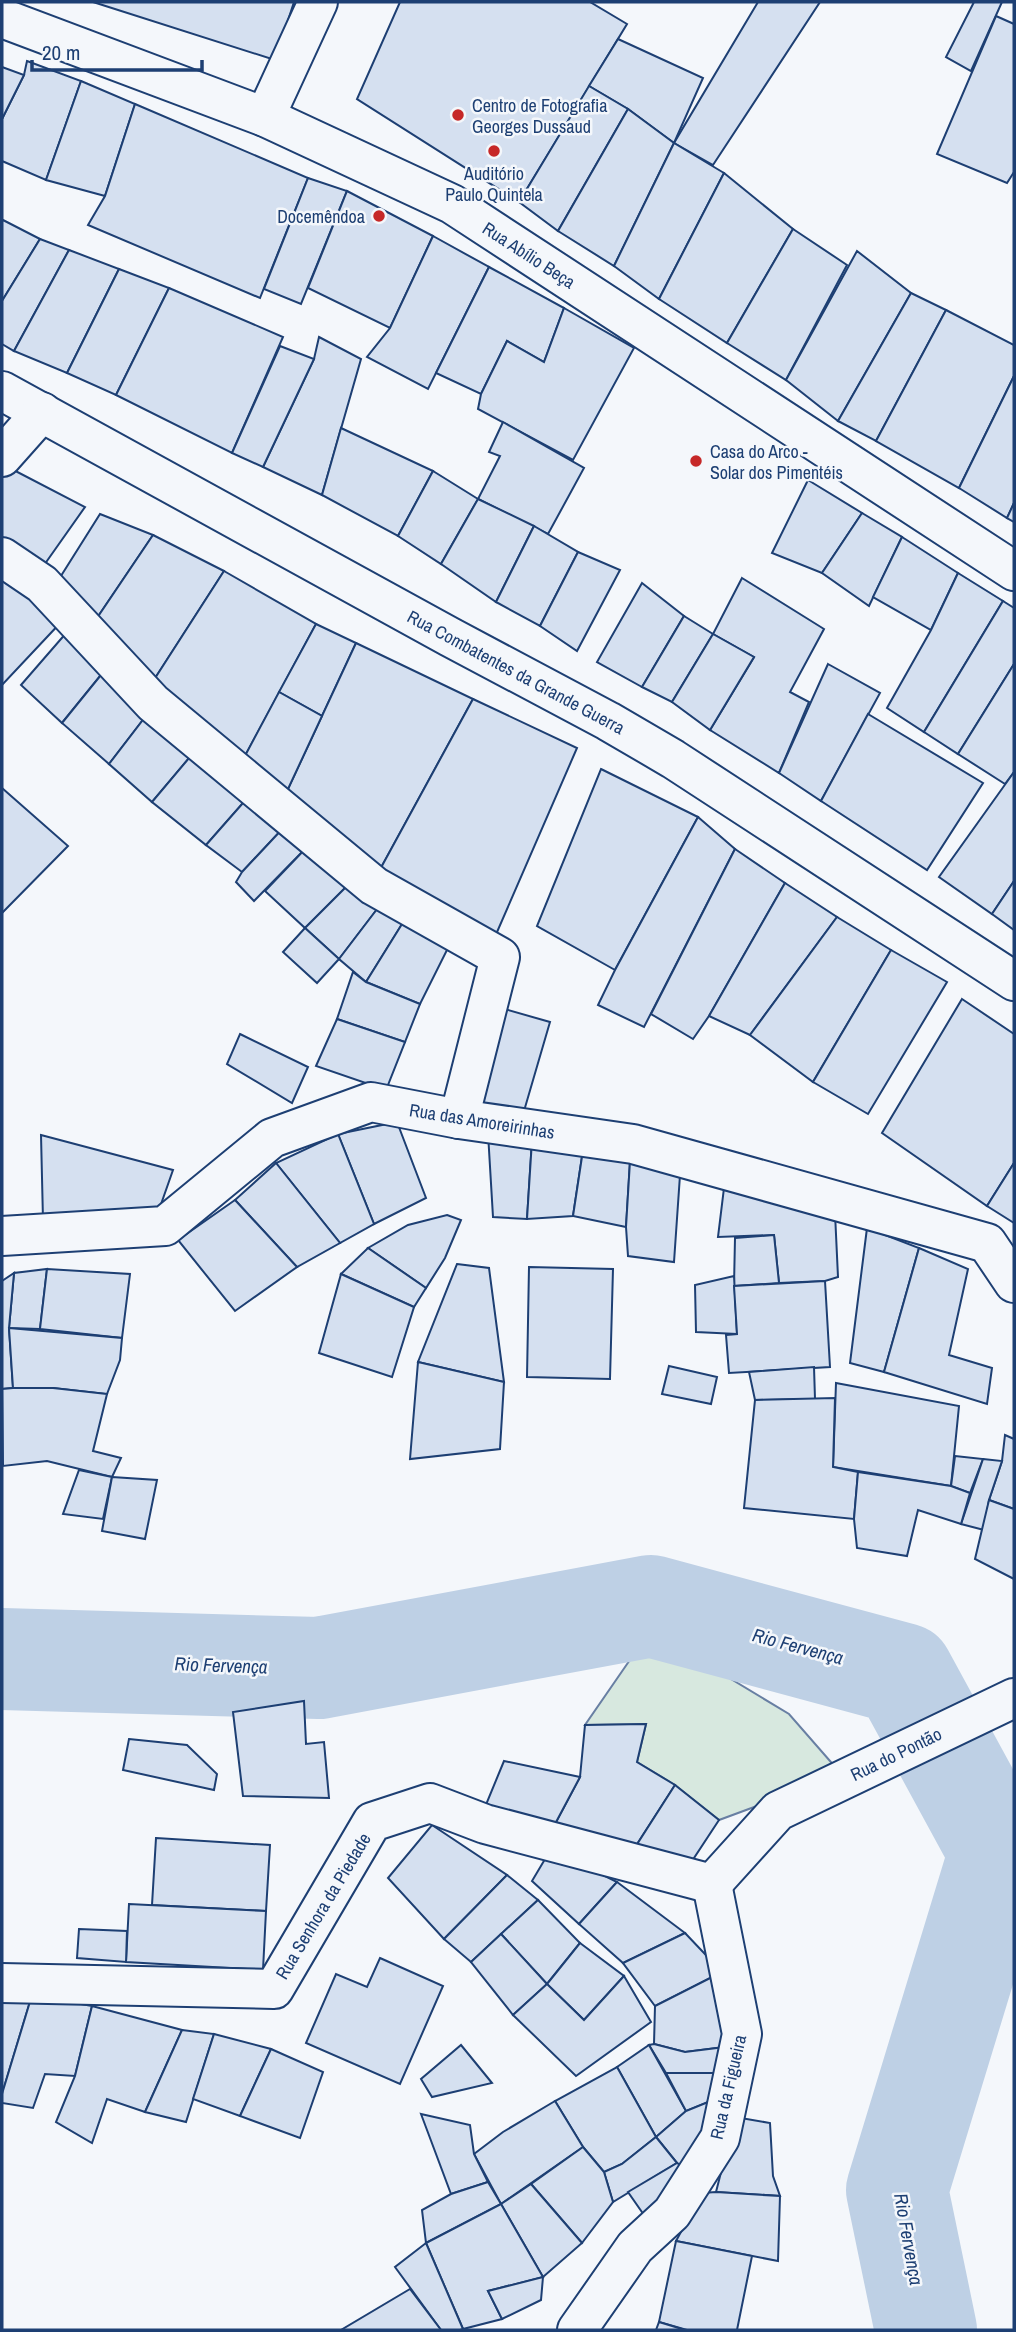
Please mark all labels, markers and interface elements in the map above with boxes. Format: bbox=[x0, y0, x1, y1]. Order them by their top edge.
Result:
scale bar bbox=[32, 28, 201, 72]
text: 20 m bbox=[42, 38, 80, 67]
place label: Centro de Fotografia Georges Dussaud bbox=[472, 93, 608, 139]
marker: Centro de Fotografia Georges Dussaud bbox=[450, 107, 466, 123]
marker: Auditório Paulo Quintela bbox=[486, 143, 502, 159]
place label: Auditório Paulo Quintela bbox=[445, 161, 543, 207]
place label: Docemêndoa bbox=[277, 204, 365, 229]
marker: Docemêndoa bbox=[371, 208, 387, 224]
street label: Rua Abílio Beça bbox=[478, 216, 580, 294]
place label: Casa do Arco - Solar dos Pimentéis bbox=[710, 439, 843, 485]
marker: Casa do Arco - Solar dos Pimentéis bbox=[688, 453, 704, 469]
street label: Rua Combatentes da Grande Guerra bbox=[403, 604, 629, 740]
street label: Rua das Amoreirinhas bbox=[408, 1097, 556, 1145]
water label: Rio Fervença bbox=[750, 1621, 847, 1671]
water label: Rio Fervença bbox=[174, 1650, 268, 1680]
street label: Rua do Pontão bbox=[846, 1721, 946, 1787]
street label: Rua Senhora da Piedade bbox=[269, 1828, 377, 1984]
street label: Rua da Figueira bbox=[704, 2032, 752, 2142]
water label: Rio Fervença bbox=[888, 2191, 930, 2287]

